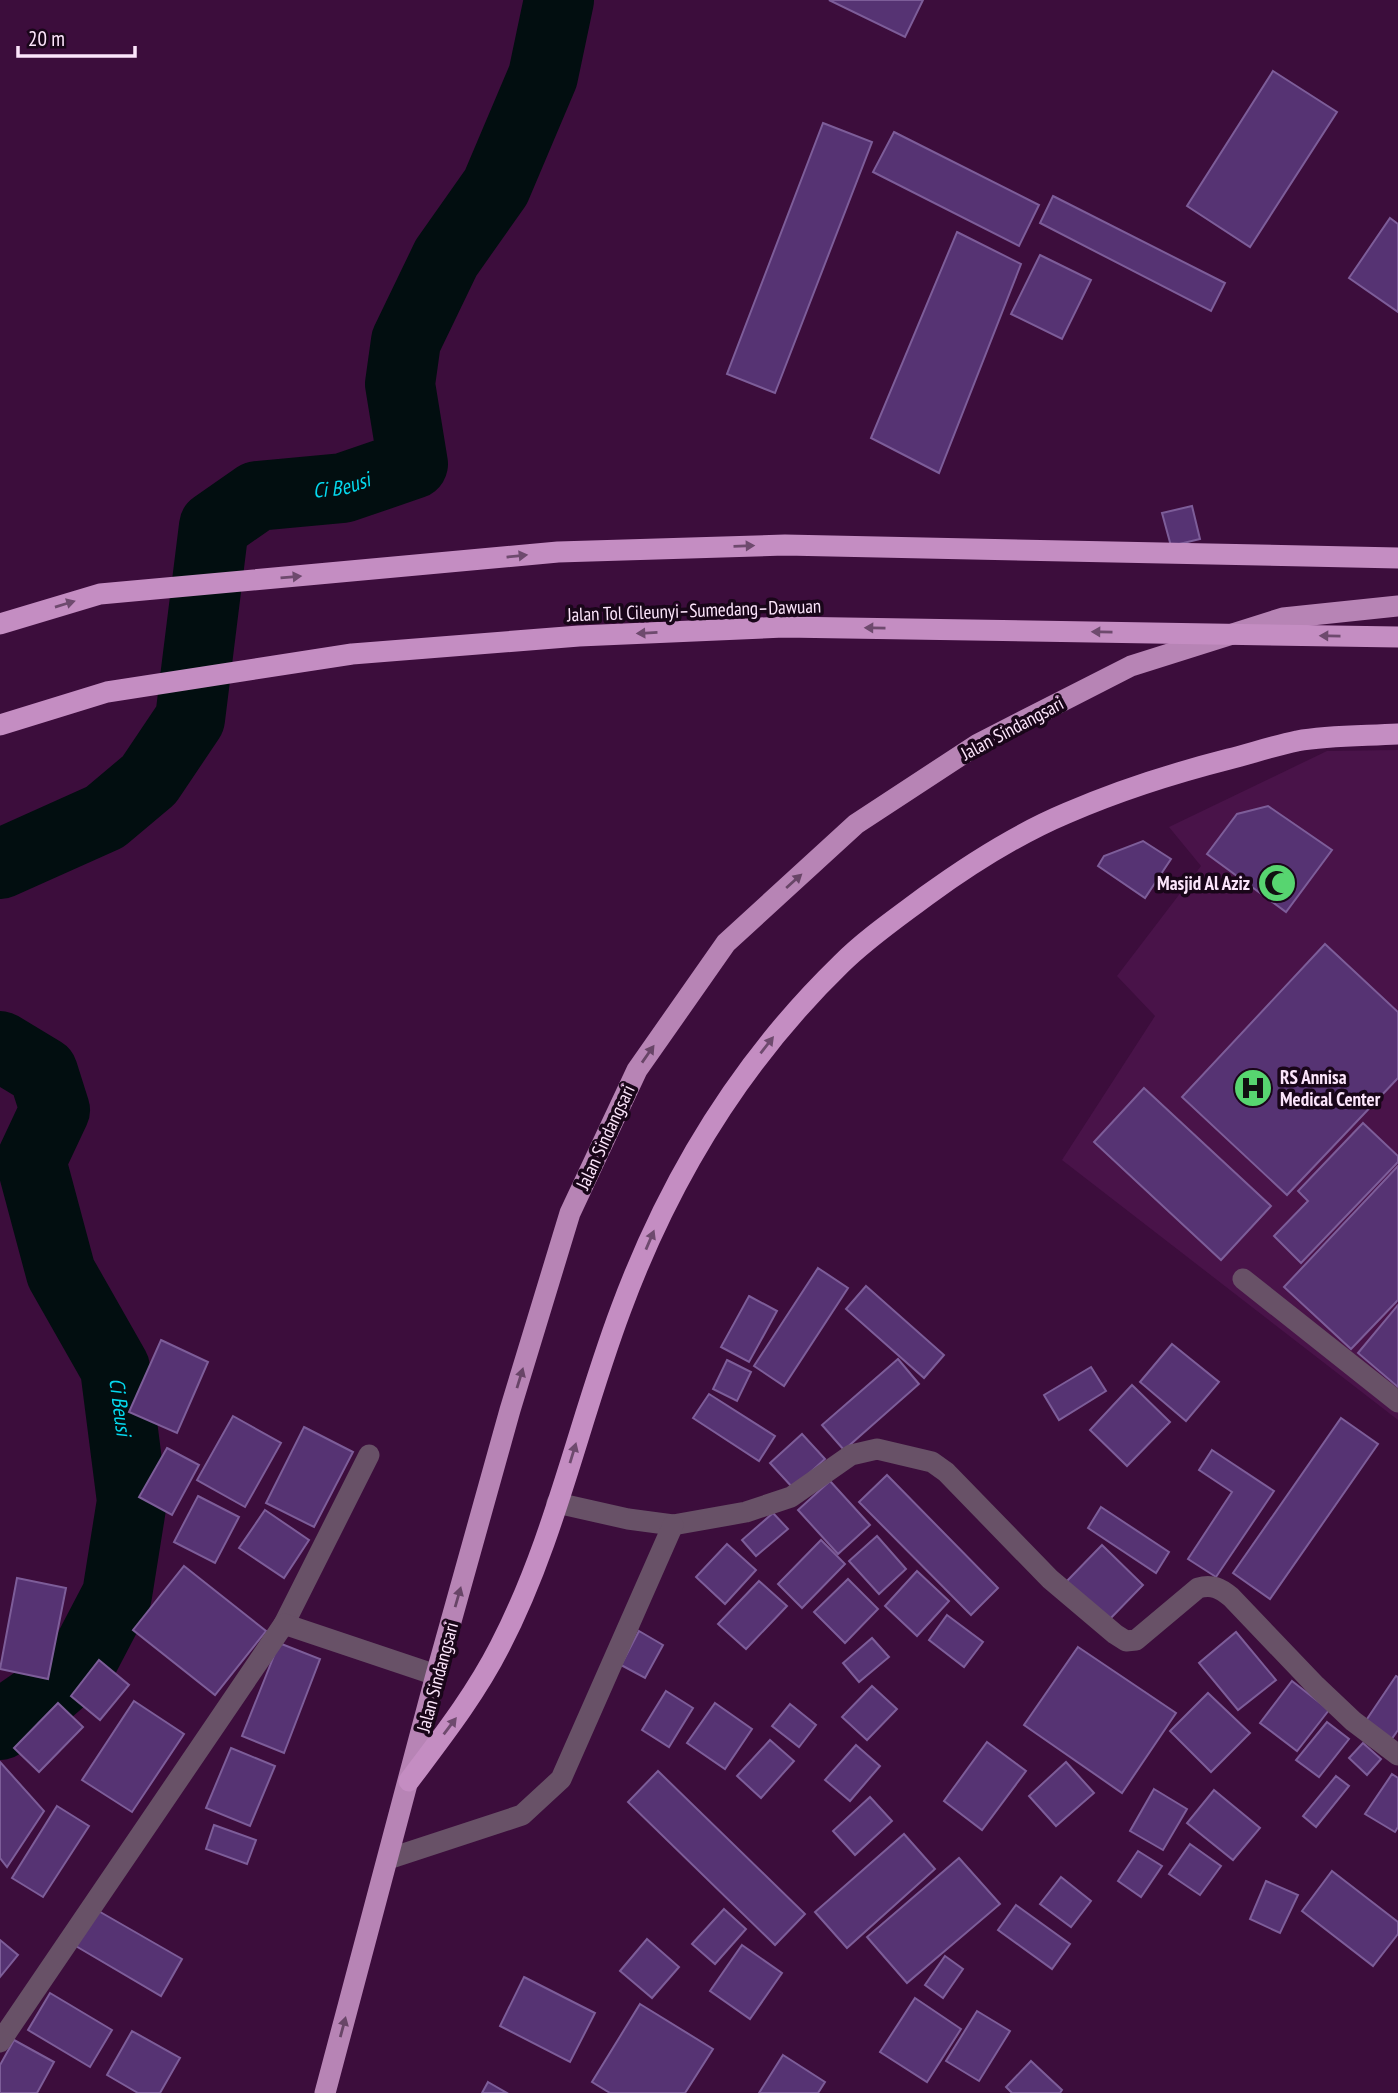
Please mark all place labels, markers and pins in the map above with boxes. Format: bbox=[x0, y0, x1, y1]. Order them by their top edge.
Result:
mosque icon: Masjid Al Aziz bbox=[1256, 862, 1298, 904]
place label: Masjid Al Aziz bbox=[1157, 871, 1250, 895]
place label: RS Annisa Medical Center bbox=[1280, 1065, 1381, 1111]
hospital icon: RS Annisa Medical Center bbox=[1232, 1067, 1274, 1109]

